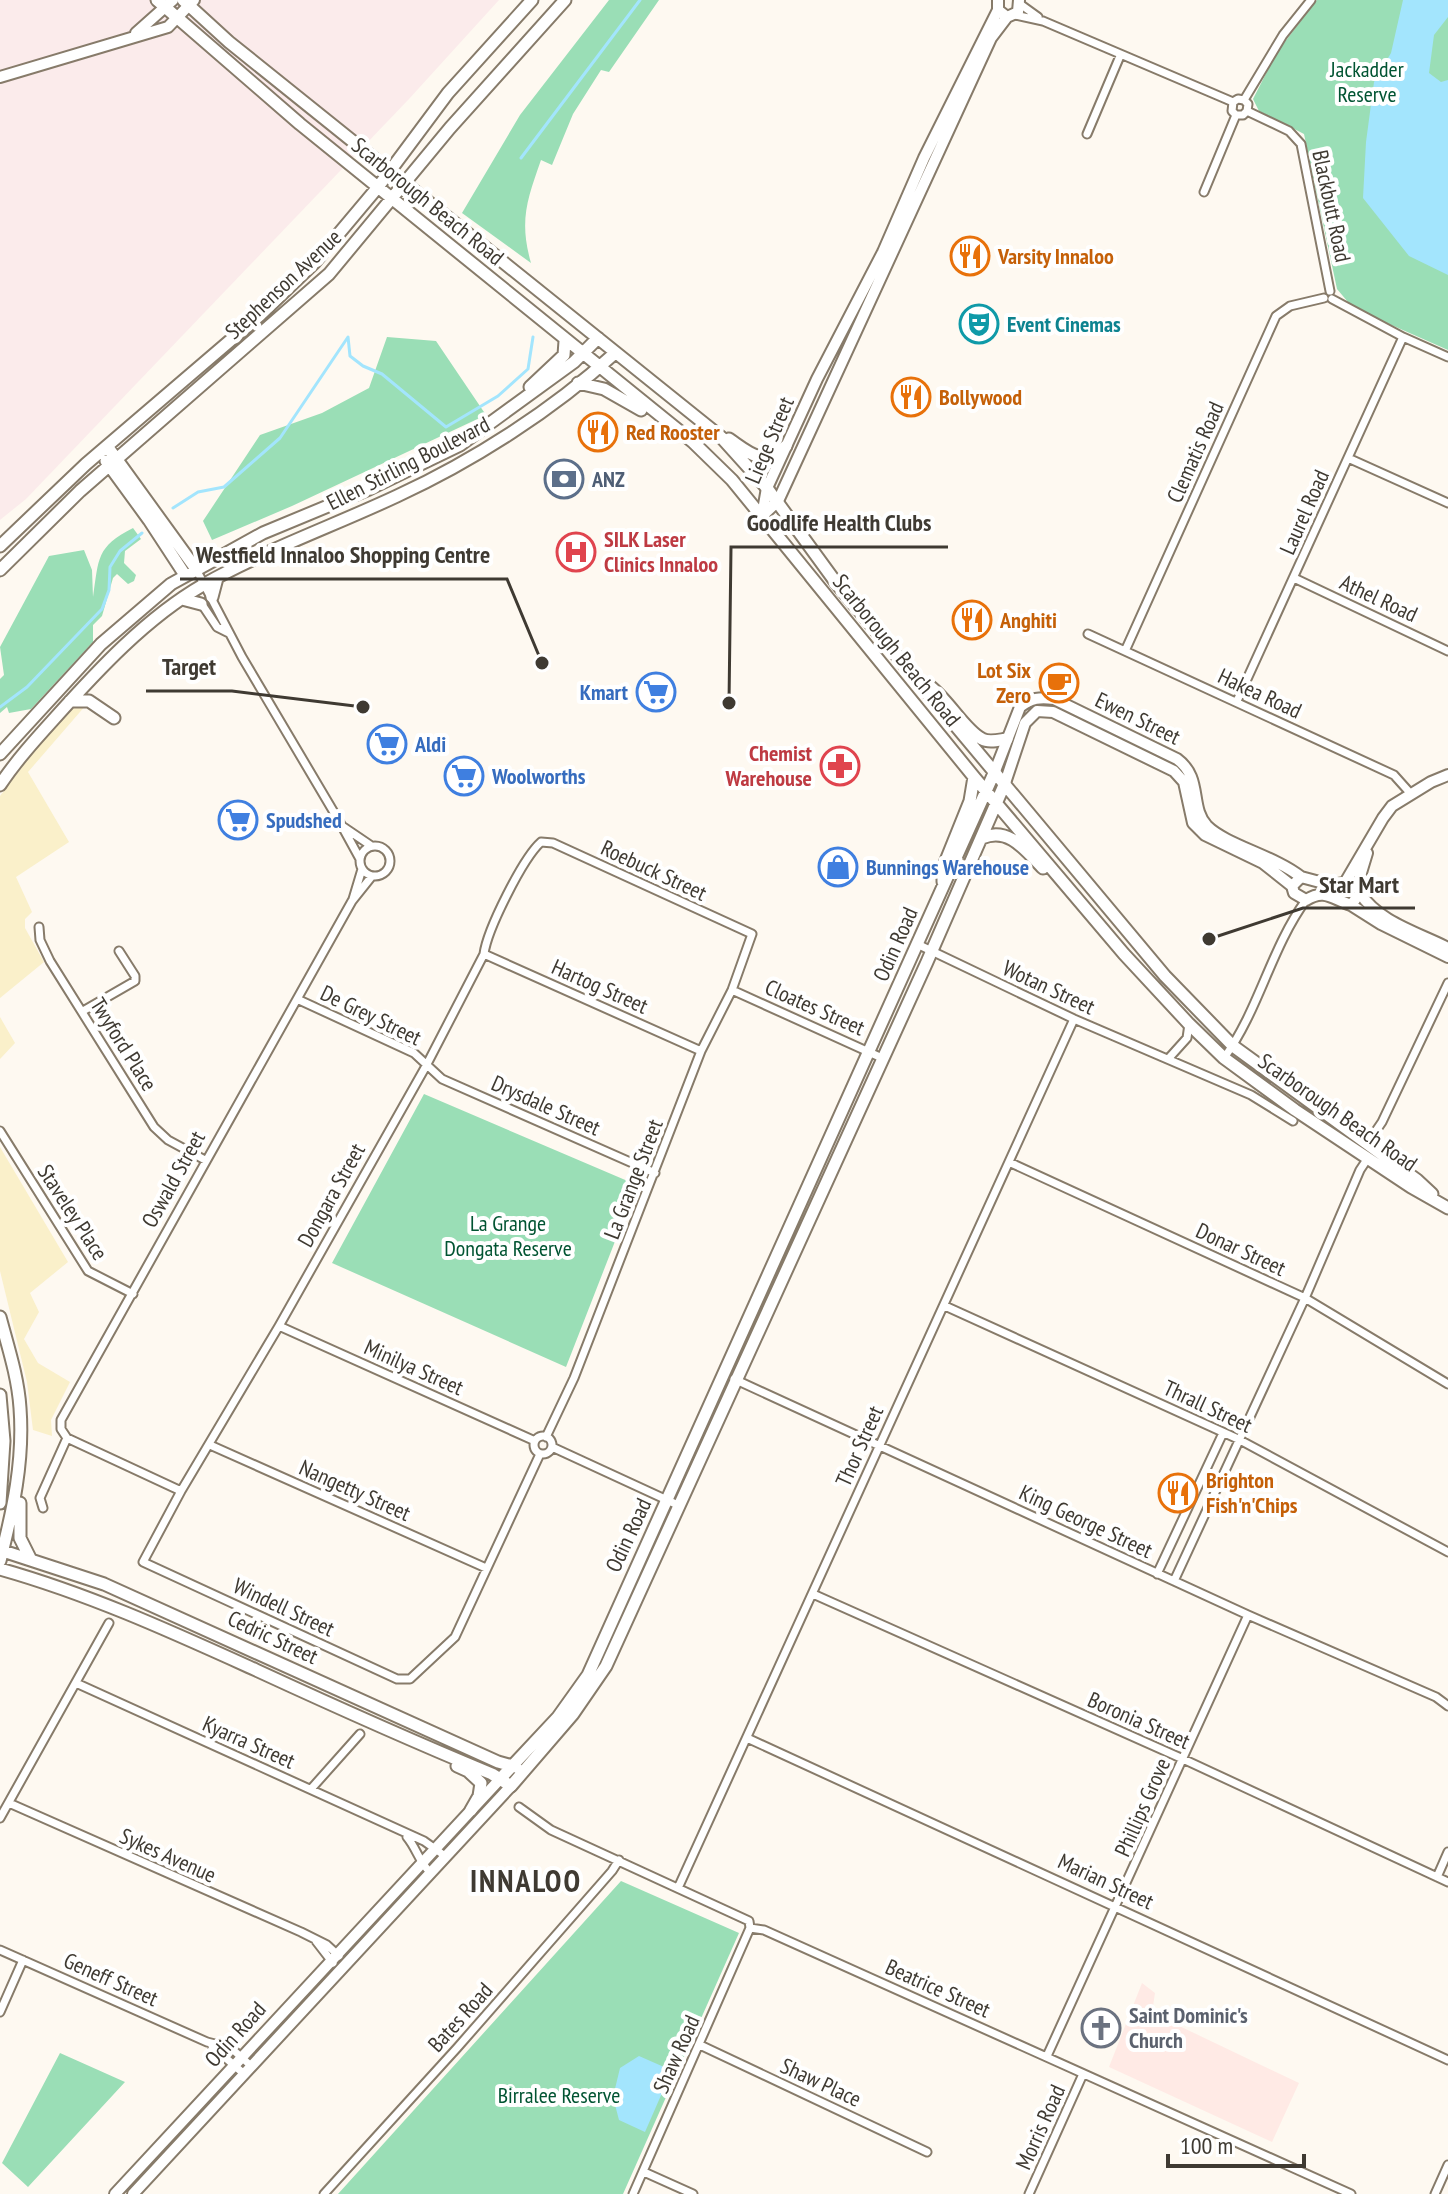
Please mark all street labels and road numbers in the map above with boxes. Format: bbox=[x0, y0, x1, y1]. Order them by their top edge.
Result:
street label: Scarborough Beach Road bbox=[346, 131, 510, 271]
street label: Blackbutt Road bbox=[1306, 147, 1358, 265]
street label: Stephenson Avenue bbox=[219, 223, 347, 345]
street label: Liege Street bbox=[738, 392, 800, 488]
street label: Clematis Road bbox=[1160, 397, 1230, 507]
street label: Ellen Stirling Boulevard bbox=[322, 410, 494, 516]
street label: Laurel Road bbox=[1273, 465, 1335, 559]
street label: Scarborough Beach Road bbox=[827, 568, 967, 732]
street label: Athel Road bbox=[1336, 568, 1422, 628]
street label: Hakea Road bbox=[1214, 662, 1306, 724]
street label: Ewen Street bbox=[1091, 685, 1185, 751]
street label: Roebuck Street bbox=[597, 833, 711, 907]
street label: Odin Road bbox=[866, 903, 924, 985]
street label: Hartog Street bbox=[548, 952, 652, 1020]
street label: Wotan Street bbox=[999, 954, 1099, 1020]
street label: Cloates Street bbox=[761, 973, 869, 1041]
street label: De Grey Street bbox=[316, 979, 426, 1051]
street label: Twyford Place bbox=[84, 992, 164, 1096]
street label: Scarborough Beach Road bbox=[1253, 1047, 1423, 1177]
street label: Drysdale Street bbox=[487, 1069, 605, 1141]
street label: La Grange Street bbox=[597, 1115, 669, 1243]
street label: Oswald Street bbox=[135, 1126, 211, 1232]
street label: Dongara Street bbox=[291, 1138, 371, 1252]
street label: Staveley Place bbox=[32, 1159, 114, 1265]
street label: Donar Street bbox=[1192, 1216, 1290, 1282]
street label: Minilya Street bbox=[360, 1333, 468, 1401]
street label: Thrall Street bbox=[1159, 1373, 1257, 1439]
street label: Thor Street bbox=[829, 1401, 889, 1491]
street label: Nangetty Street bbox=[295, 1453, 415, 1527]
street label: King George Street bbox=[1015, 1478, 1157, 1564]
street label: Odin Road bbox=[599, 1494, 657, 1576]
street label: Windell Street bbox=[229, 1571, 339, 1643]
street label: Cedric Street bbox=[223, 1604, 323, 1670]
street label: Boronia Street bbox=[1084, 1685, 1194, 1755]
street label: Kyarra Street bbox=[199, 1709, 299, 1775]
street label: Phillips Grove bbox=[1108, 1753, 1176, 1861]
street label: Sykes Avenue bbox=[116, 1821, 220, 1889]
street label: Marian Street bbox=[1054, 1847, 1158, 1915]
street label: Geneff Street bbox=[60, 1946, 162, 2012]
street label: Beatrice Street bbox=[881, 1952, 995, 2024]
street label: Bates Road bbox=[422, 1977, 498, 2057]
street label: Odin Road bbox=[198, 1996, 272, 2072]
street label: Shaw Road bbox=[646, 2011, 706, 2097]
street label: Shaw Place bbox=[776, 2051, 866, 2113]
street label: Morris Road bbox=[1009, 2080, 1071, 2174]

